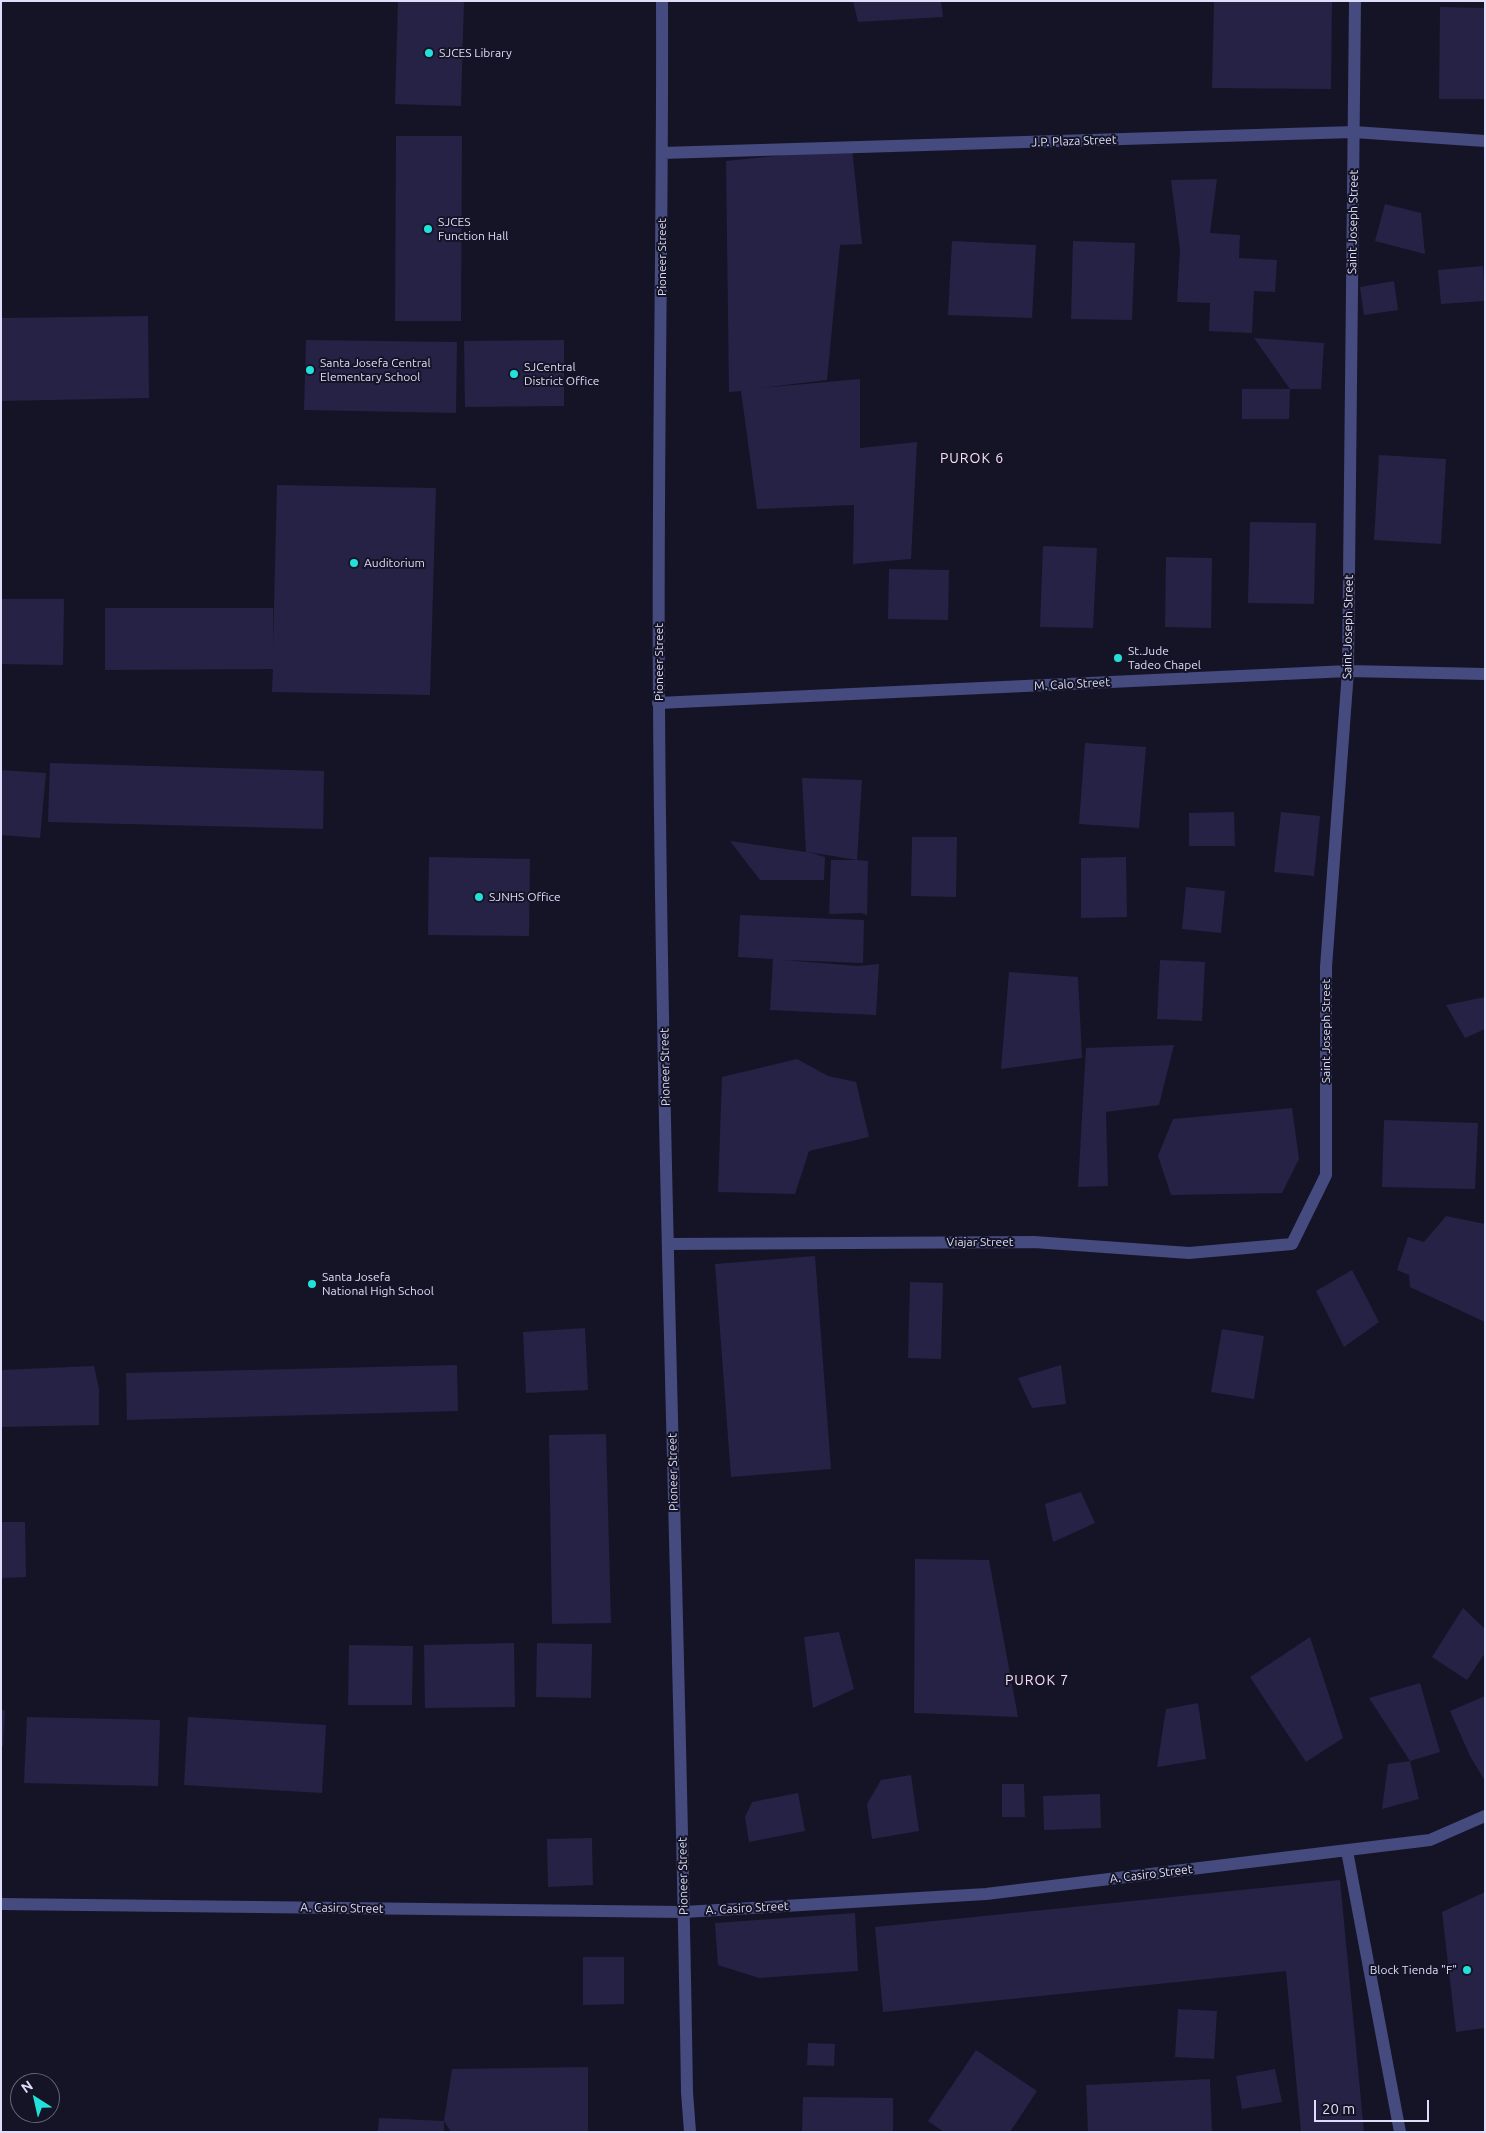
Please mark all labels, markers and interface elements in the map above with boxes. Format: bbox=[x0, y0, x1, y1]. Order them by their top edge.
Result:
place label: SJCES Library bbox=[439, 46, 512, 60]
marker: SJCES Library bbox=[423, 47, 435, 59]
street label: J.P. Plaza Street bbox=[1031, 132, 1117, 150]
street label: Saint Joseph Street bbox=[1345, 170, 1361, 274]
place label: SJCES Function Hall bbox=[438, 215, 508, 243]
street label: Pioneer Street bbox=[655, 218, 669, 296]
marker: SJCES Function Hall bbox=[422, 223, 434, 235]
place label: Santa Josefa Central Elementary School bbox=[320, 356, 431, 384]
place label: SJCentral District Office bbox=[524, 360, 599, 388]
marker: Santa Josefa Central Elementary School bbox=[304, 364, 316, 376]
marker: SJCentral District Office bbox=[508, 368, 520, 380]
district label: PUROK 6 bbox=[939, 450, 1005, 466]
place label: Auditorium bbox=[364, 556, 425, 570]
marker: Auditorium bbox=[348, 557, 360, 569]
street label: Saint Joseph Street bbox=[1340, 575, 1356, 679]
street label: Pioneer Street bbox=[652, 623, 666, 701]
place label: St.Jude Tadeo Chapel bbox=[1128, 644, 1201, 672]
marker: St.Jude Tadeo Chapel bbox=[1112, 652, 1124, 664]
street label: M. Calo Street bbox=[1034, 675, 1110, 693]
place label: SJNHS Office bbox=[489, 890, 561, 904]
marker: SJNHS Office bbox=[473, 891, 485, 903]
street label: Saint Joseph Street bbox=[1319, 979, 1333, 1083]
street label: Pioneer Street bbox=[657, 1028, 673, 1106]
street label: Viajar Street bbox=[947, 1235, 1013, 1249]
place label: Santa Josefa National High School bbox=[322, 1270, 434, 1298]
marker: Santa Josefa National High School bbox=[306, 1278, 318, 1290]
street label: Pioneer Street bbox=[665, 1433, 681, 1511]
district label: PUROK 7 bbox=[1004, 1672, 1070, 1688]
street label: Pioneer Street bbox=[675, 1837, 691, 1915]
street label: A. Casiro Street bbox=[1109, 1862, 1193, 1886]
street label: A. Casiro Street bbox=[705, 1899, 789, 1917]
street label: A. Casiro Street bbox=[300, 1900, 384, 1916]
place label: Block Tienda "F" bbox=[1370, 1963, 1457, 1977]
marker: Block Tienda "F" bbox=[1461, 1964, 1473, 1976]
north arrow bbox=[10, 2073, 60, 2123]
text: N bbox=[18, 2077, 36, 2096]
scale bar bbox=[1316, 2090, 1431, 2122]
text: 20 m bbox=[1322, 2100, 1355, 2117]

